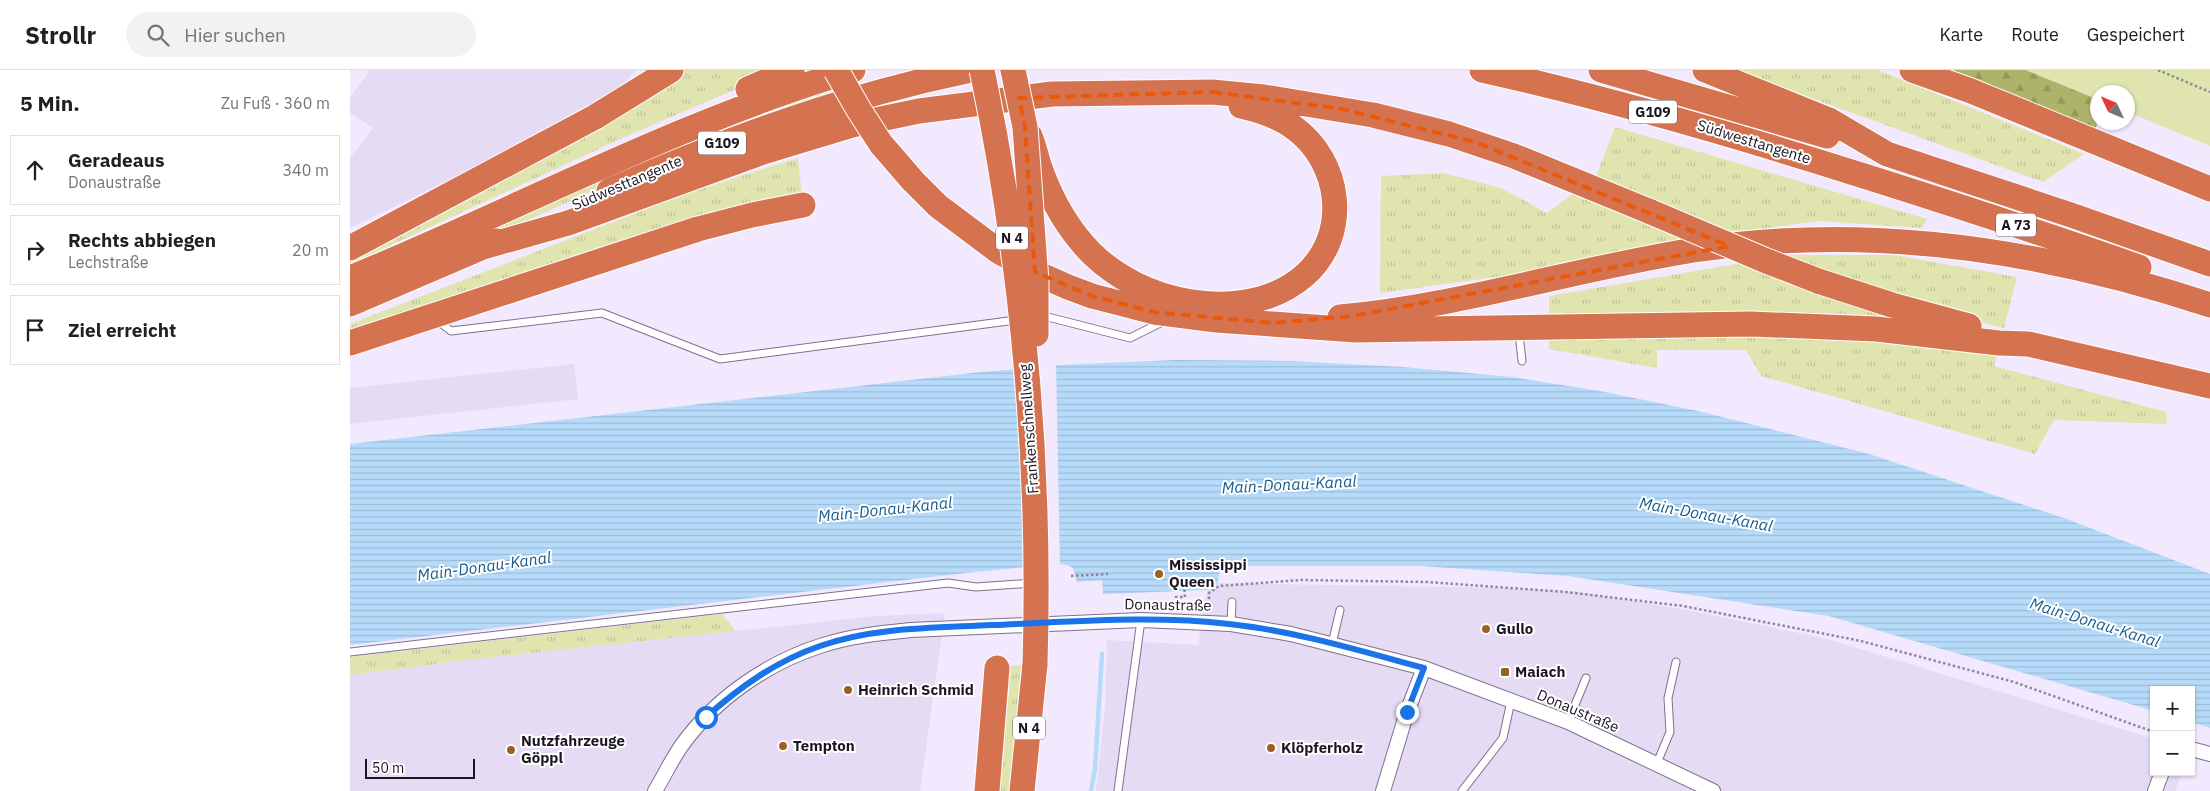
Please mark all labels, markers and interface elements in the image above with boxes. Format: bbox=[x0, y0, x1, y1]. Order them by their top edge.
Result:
search box bbox=[126, 12, 476, 57]
text: Strollr bbox=[25, 19, 96, 51]
icon: search bbox=[144, 21, 172, 49]
text: Hier suchen bbox=[184, 23, 286, 47]
text: Karte bbox=[1940, 23, 1983, 46]
text: Route bbox=[2011, 23, 2059, 46]
text: Gespeichert bbox=[2087, 23, 2185, 46]
north arrow bbox=[2090, 85, 2135, 130]
text: 5 Min. bbox=[20, 89, 80, 117]
text: Zu Fuß · 360 m bbox=[221, 93, 330, 113]
road number: G109 bbox=[1629, 101, 1677, 124]
street label: Südwesttangente bbox=[1695, 115, 1813, 168]
road number: G109 bbox=[698, 132, 746, 154]
text: Geradeaus bbox=[68, 148, 165, 172]
street label: Südwesttangente bbox=[569, 151, 685, 214]
icon: ahead bbox=[21, 156, 49, 184]
text: 340 m bbox=[282, 160, 329, 180]
text: Donaustraße bbox=[68, 172, 161, 192]
road number: A 73 bbox=[1996, 214, 2036, 236]
road number: N 4 bbox=[996, 226, 1028, 250]
text: Rechts abbiegen bbox=[68, 228, 216, 252]
icon: right bbox=[21, 236, 49, 264]
text: 20 m bbox=[292, 240, 329, 260]
text: Lechstraße bbox=[68, 252, 148, 272]
icon: arrive bbox=[21, 316, 49, 344]
text: Ziel erreicht bbox=[68, 318, 176, 342]
street label: Frankenschnellweg bbox=[1014, 363, 1043, 495]
water label: Main-Donau-Kanal bbox=[1221, 470, 1358, 498]
water label: Main-Donau-Kanal bbox=[817, 492, 954, 526]
water label: Main-Donau-Kanal bbox=[1638, 492, 1775, 536]
water label: Main-Donau-Kanal bbox=[416, 547, 553, 585]
place label: Mississippi Queen bbox=[1169, 555, 1247, 591]
marker: Mississippi Queen bbox=[1153, 568, 1165, 580]
water label: Main-Donau-Kanal bbox=[2028, 593, 2163, 652]
street label: Donaustraße bbox=[1124, 594, 1212, 615]
place label: Gullo bbox=[1496, 619, 1533, 638]
marker: Gullo bbox=[1480, 623, 1492, 635]
place label: Maiach bbox=[1515, 662, 1565, 681]
marker: Maiach bbox=[1499, 666, 1511, 678]
place label: Heinrich Schmid bbox=[858, 680, 974, 699]
marker: Heinrich Schmid bbox=[842, 684, 854, 696]
street label: Donaustraße bbox=[1534, 685, 1622, 736]
map controls bbox=[2150, 686, 2195, 776]
button: + bbox=[2150, 686, 2195, 731]
route end bbox=[1396, 701, 1419, 724]
route start bbox=[695, 706, 718, 729]
road number: N 4 bbox=[1013, 716, 1045, 740]
place label: Nutzfahrzeuge Göppl bbox=[521, 731, 625, 767]
button: − bbox=[2150, 731, 2195, 776]
place label: Tempton bbox=[793, 736, 855, 755]
place label: Klöpferholz bbox=[1281, 738, 1363, 757]
marker: Tempton bbox=[777, 740, 789, 752]
marker: Klöpferholz bbox=[1265, 742, 1277, 754]
marker: Nutzfahrzeuge Göppl bbox=[505, 744, 517, 756]
scale bar bbox=[365, 756, 475, 779]
text: 50 m bbox=[372, 759, 404, 777]

